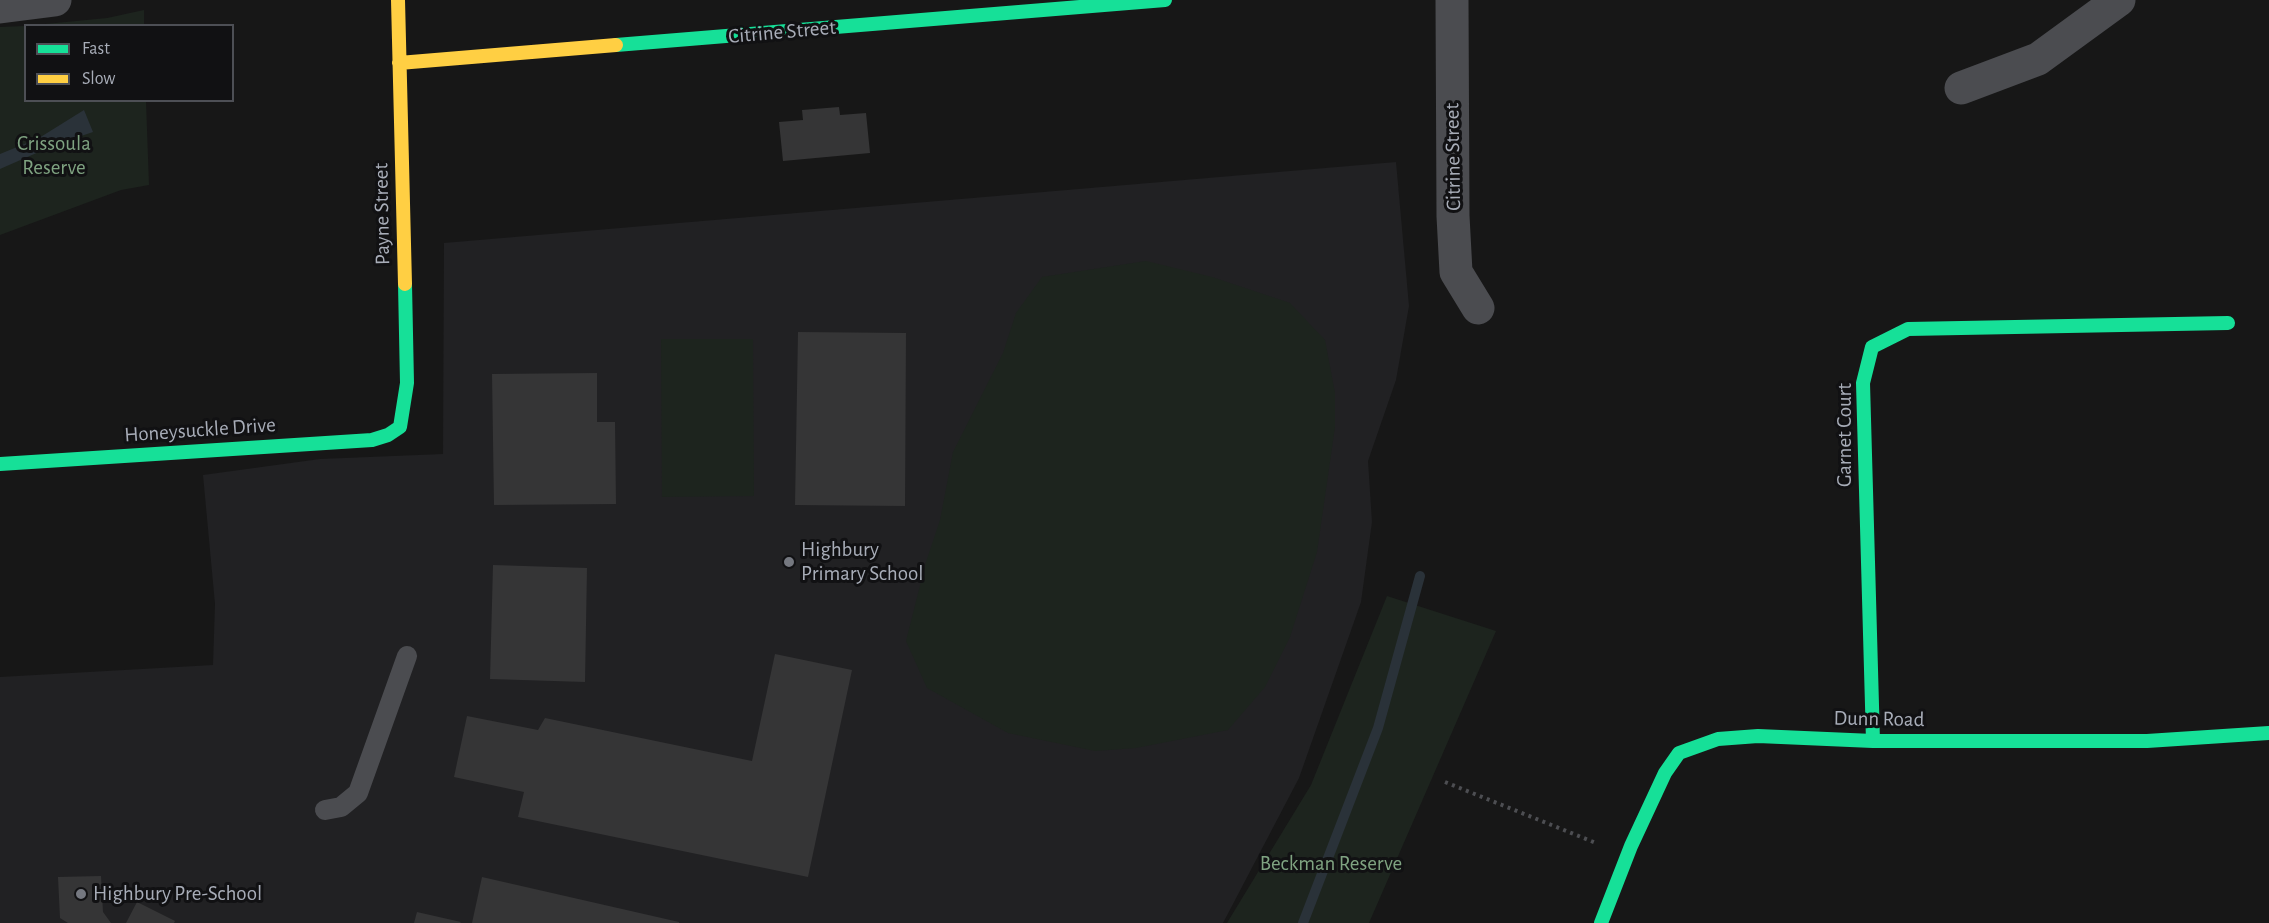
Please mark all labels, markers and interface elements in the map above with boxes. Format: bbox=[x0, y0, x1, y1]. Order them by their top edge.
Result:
street label: Citrine Street bbox=[727, 15, 837, 49]
legend bbox=[24, 24, 234, 102]
text: Fast bbox=[82, 40, 110, 58]
text: Slow bbox=[82, 70, 115, 88]
street label: Citrine Street bbox=[1439, 103, 1467, 211]
park label: Crissoula Reserve bbox=[17, 131, 91, 181]
street label: Payne Street bbox=[369, 163, 395, 265]
street label: Garnet Court bbox=[1832, 383, 1858, 487]
street label: Honeysuckle Drive bbox=[123, 412, 277, 448]
place label: Highbury Primary School bbox=[801, 537, 924, 587]
marker: Highbury Primary School bbox=[782, 555, 796, 569]
street label: Dunn Road bbox=[1833, 706, 1925, 732]
park label: Beckman Reserve bbox=[1260, 851, 1402, 877]
place label: Highbury Pre-School bbox=[93, 881, 262, 907]
marker: Highbury Pre-School bbox=[74, 887, 88, 901]

